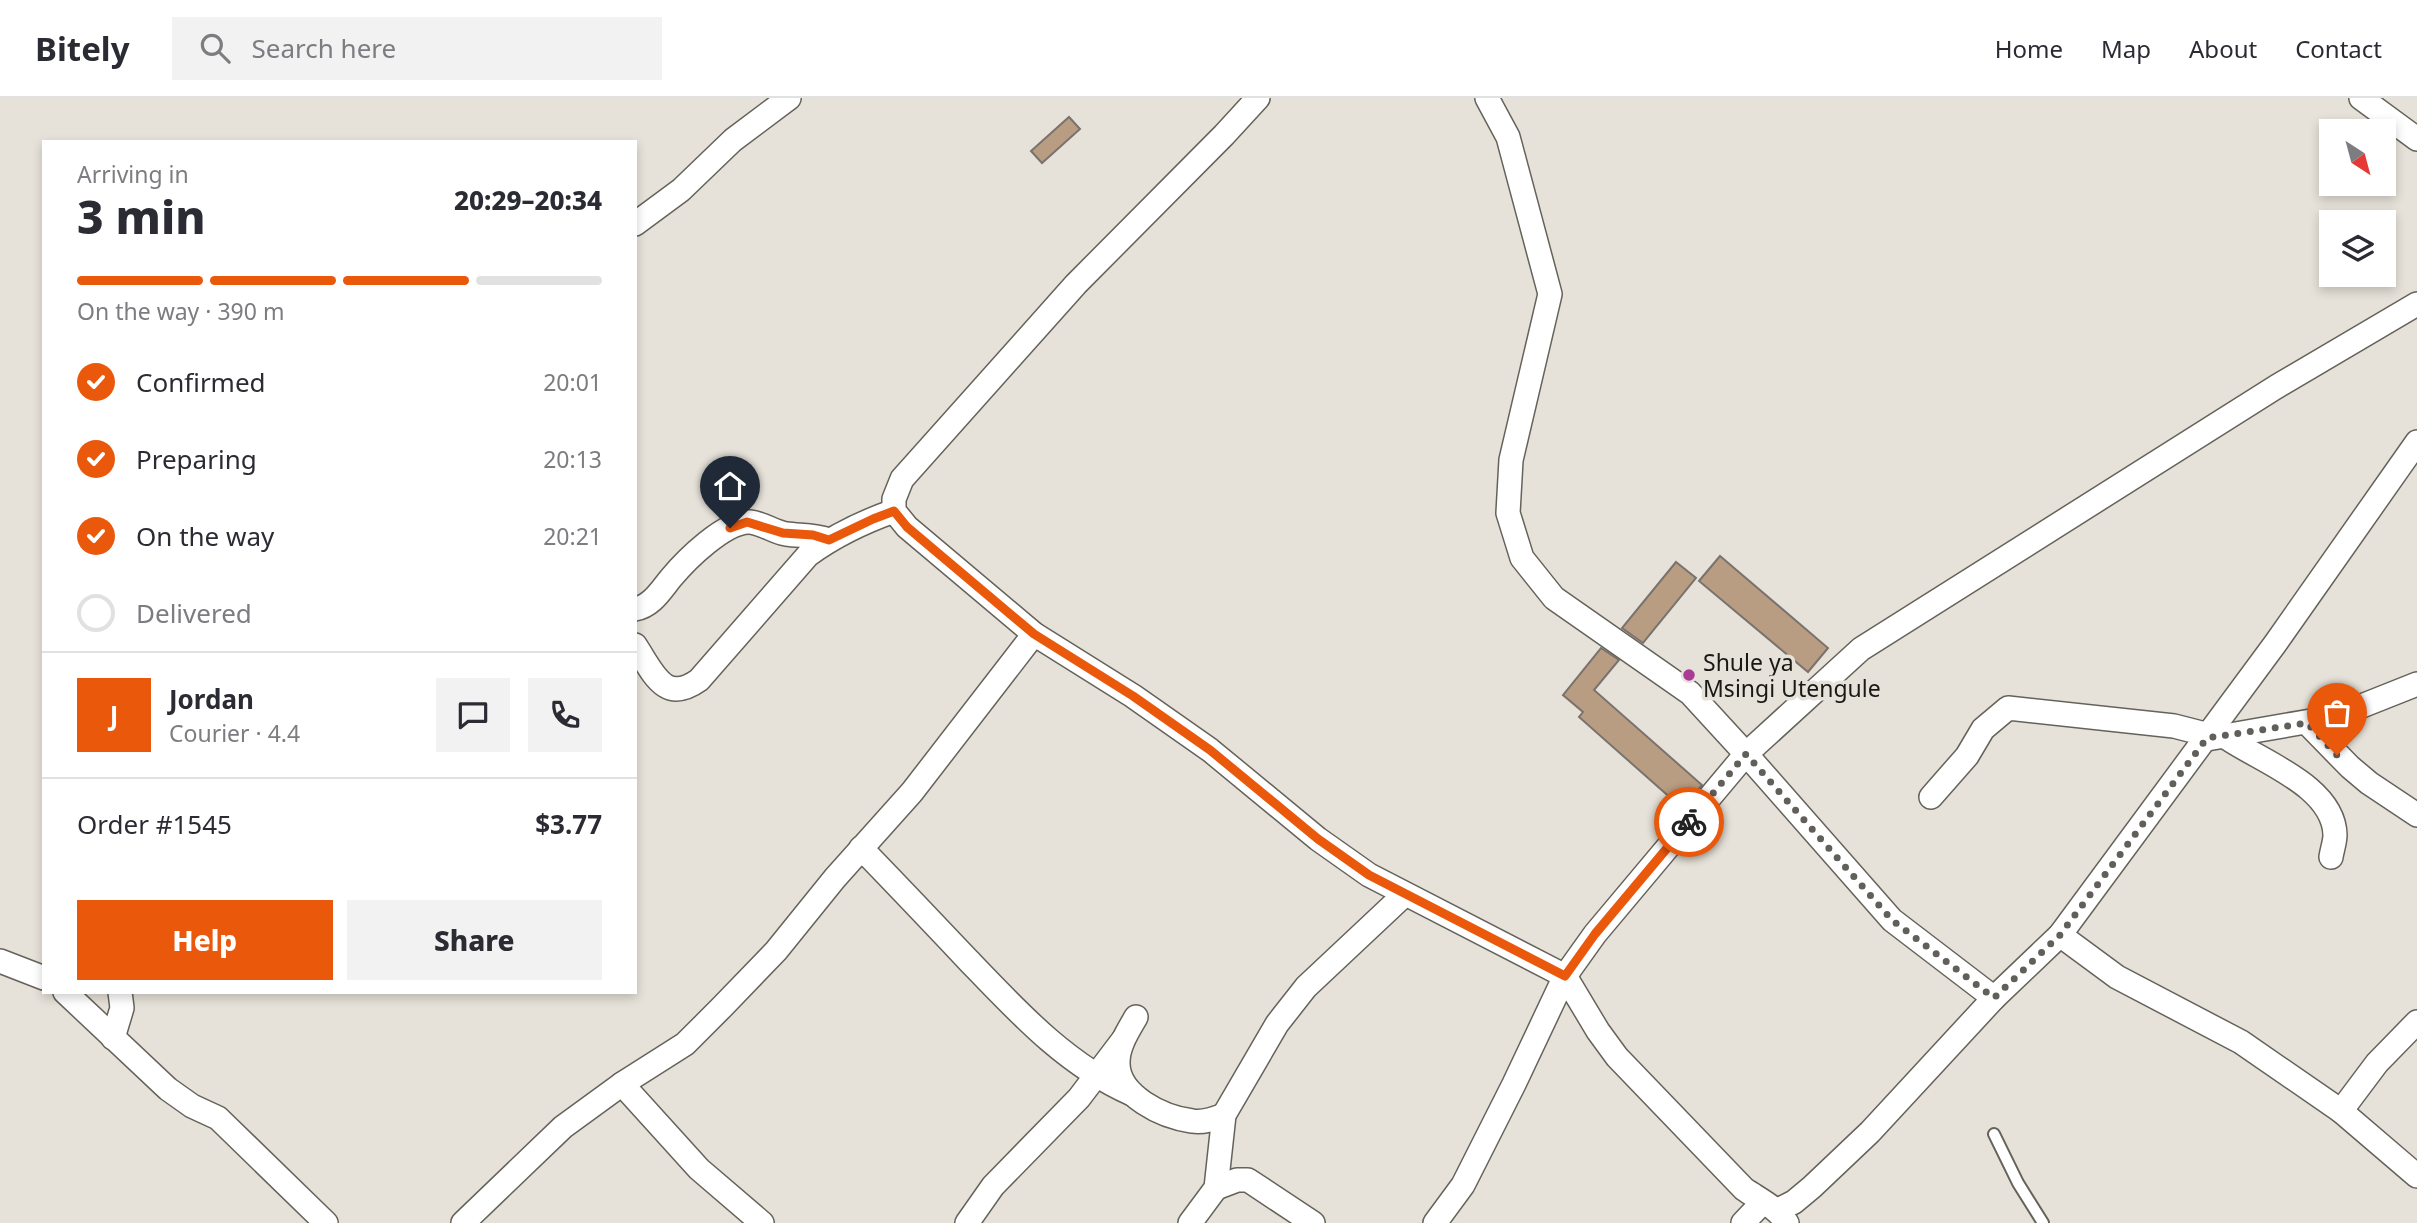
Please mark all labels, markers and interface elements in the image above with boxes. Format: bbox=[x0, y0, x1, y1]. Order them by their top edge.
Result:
search box bbox=[172, 17, 662, 80]
text: Bitely bbox=[35, 26, 130, 71]
icon: search bbox=[196, 29, 234, 67]
text: Search here bbox=[252, 30, 396, 66]
text: Home bbox=[1995, 32, 2063, 65]
text: Map bbox=[2101, 32, 2151, 65]
text: About bbox=[2189, 32, 2257, 65]
text: Contact bbox=[2295, 32, 2382, 65]
north arrow bbox=[2319, 119, 2396, 196]
map controls bbox=[2319, 119, 2396, 287]
text: Arriving in bbox=[77, 158, 189, 190]
text: 20:29–20:34 bbox=[454, 182, 602, 218]
text: 3 min bbox=[77, 185, 206, 247]
button: layers bbox=[2319, 210, 2396, 287]
text: On the way · 390 m bbox=[77, 295, 284, 327]
icon: check bbox=[77, 363, 115, 401]
text: Confirmed bbox=[136, 364, 266, 400]
text: 20:01 bbox=[543, 366, 602, 398]
icon: check bbox=[77, 440, 115, 478]
text: Preparing bbox=[136, 441, 257, 477]
text: 20:13 bbox=[543, 443, 602, 475]
pin bbox=[700, 456, 760, 528]
icon: home bbox=[711, 467, 749, 505]
icon: check bbox=[77, 517, 115, 555]
text: On the way bbox=[136, 518, 274, 554]
text: 20:21 bbox=[543, 520, 602, 552]
text: Delivered bbox=[136, 595, 252, 631]
place label: Shule ya Msingi Utengule bbox=[1703, 646, 1881, 704]
marker: Shule ya Msingi Utengule bbox=[1681, 667, 1697, 683]
button: chat bbox=[436, 678, 510, 752]
button: phone bbox=[528, 678, 602, 752]
text: Jordan bbox=[169, 681, 254, 717]
pin bbox=[2307, 683, 2367, 755]
icon: bag bbox=[2318, 694, 2356, 732]
text: J bbox=[110, 697, 118, 733]
text: Courier · 4.4 bbox=[169, 717, 300, 749]
courier bbox=[1654, 787, 1724, 857]
icon: bike bbox=[1670, 803, 1708, 841]
text: Order #1545 bbox=[77, 806, 232, 842]
text: $3.77 bbox=[535, 806, 602, 842]
button: Help bbox=[77, 900, 333, 980]
button: Share bbox=[347, 900, 602, 980]

